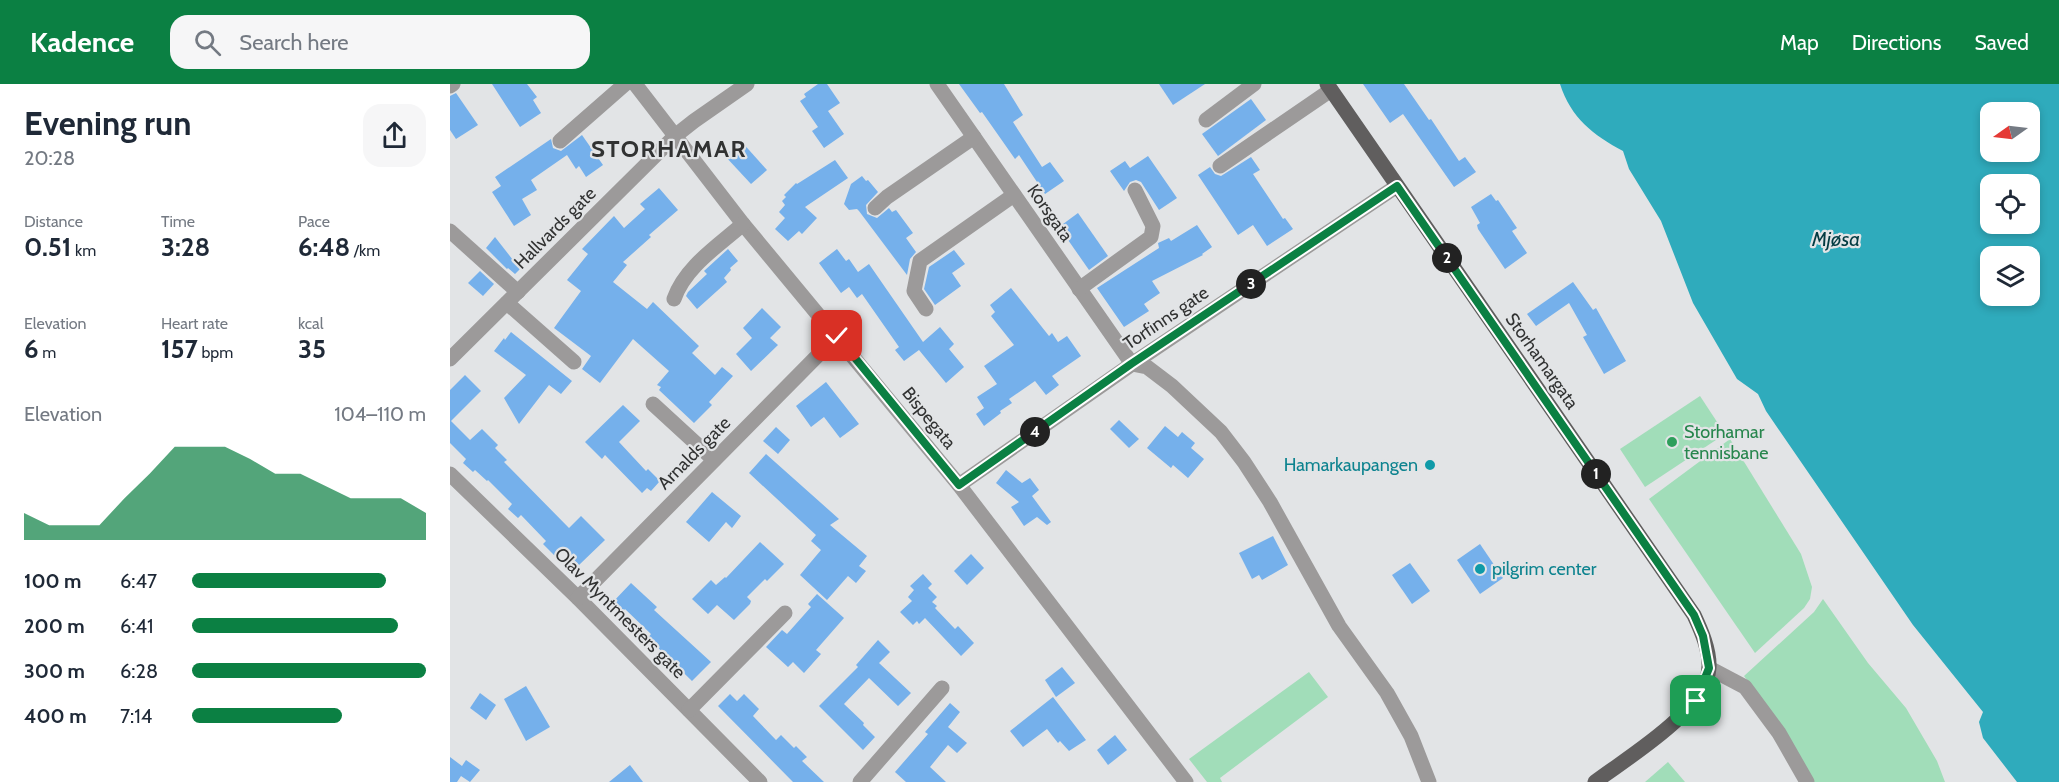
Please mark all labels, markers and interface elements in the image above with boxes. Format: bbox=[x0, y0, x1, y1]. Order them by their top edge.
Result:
search box bbox=[170, 15, 590, 69]
text: Kadence bbox=[30, 25, 134, 59]
icon: search bbox=[191, 26, 224, 59]
text: Search here bbox=[239, 29, 349, 56]
text: Map bbox=[1780, 30, 1819, 55]
text: Directions bbox=[1852, 30, 1941, 55]
text: Saved bbox=[1974, 30, 2029, 55]
north arrow bbox=[1980, 102, 2040, 162]
map controls bbox=[1980, 102, 2040, 306]
text: Evening run bbox=[24, 103, 191, 143]
button: share bbox=[363, 104, 426, 167]
district label: STORHAMAR bbox=[591, 134, 747, 163]
text: 20:28 bbox=[24, 146, 75, 170]
button: locate bbox=[1980, 174, 2040, 234]
street label: Korsgata bbox=[1022, 180, 1078, 246]
street label: Hallvards gate bbox=[510, 183, 600, 273]
text: Distance bbox=[24, 212, 83, 231]
text: Time bbox=[161, 212, 195, 231]
text: Pace bbox=[298, 212, 330, 231]
water label: Mjøsa bbox=[1811, 227, 1860, 251]
text: 0.51 bbox=[24, 231, 71, 263]
text: 3:28 bbox=[161, 231, 210, 263]
text: 6:48 bbox=[298, 231, 350, 263]
text: km bbox=[71, 241, 96, 260]
text: /km bbox=[350, 241, 380, 260]
pin: 2 bbox=[1432, 243, 1462, 273]
button: layers bbox=[1980, 246, 2040, 306]
text: 2 bbox=[1443, 248, 1451, 267]
pin: 3 bbox=[1236, 269, 1266, 299]
text: 3 bbox=[1247, 274, 1255, 293]
street label: Torfinns gate bbox=[1119, 282, 1213, 354]
street label: Storhamargata bbox=[1501, 309, 1583, 414]
pin bbox=[811, 310, 862, 361]
text: Elevation bbox=[24, 314, 87, 333]
text: Heart rate bbox=[161, 314, 228, 333]
text: kcal bbox=[298, 314, 324, 333]
icon: check bbox=[820, 319, 853, 352]
text: 6 bbox=[24, 333, 39, 365]
text: 157 bbox=[161, 333, 198, 365]
text: 35 bbox=[298, 333, 326, 365]
text: m bbox=[39, 343, 56, 362]
text: bpm bbox=[198, 343, 233, 362]
street label: Bispegata bbox=[897, 383, 961, 454]
text: Elevation bbox=[24, 402, 102, 426]
text: 104–110 m bbox=[334, 402, 426, 426]
street label: Arnalds gate bbox=[653, 412, 735, 494]
pin: 4 bbox=[1020, 417, 1050, 447]
place label: Storhamar tennisbane bbox=[1684, 421, 1769, 464]
text: 4 bbox=[1030, 422, 1040, 441]
marker: Storhamar tennisbane bbox=[1665, 435, 1679, 449]
place label: Hamarkaupangen bbox=[1284, 454, 1418, 476]
marker: Hamarkaupangen bbox=[1423, 458, 1437, 472]
pin: 1 bbox=[1581, 459, 1611, 489]
text: 1 bbox=[1593, 464, 1599, 483]
street label: Olav Myntmesters gate bbox=[550, 543, 690, 683]
place label: pilgrim center bbox=[1492, 558, 1597, 580]
marker: pilgrim center bbox=[1473, 562, 1487, 576]
text: 100 m bbox=[24, 569, 82, 593]
text: 6:47 bbox=[120, 569, 157, 593]
text: 200 m bbox=[24, 614, 85, 638]
text: 6:41 bbox=[120, 614, 154, 638]
text: 300 m bbox=[24, 659, 85, 683]
text: 6:28 bbox=[120, 659, 158, 683]
pin bbox=[1670, 675, 1721, 726]
icon: arrive bbox=[1679, 684, 1712, 717]
text: 400 m bbox=[24, 704, 87, 728]
text: 7:14 bbox=[120, 704, 152, 728]

